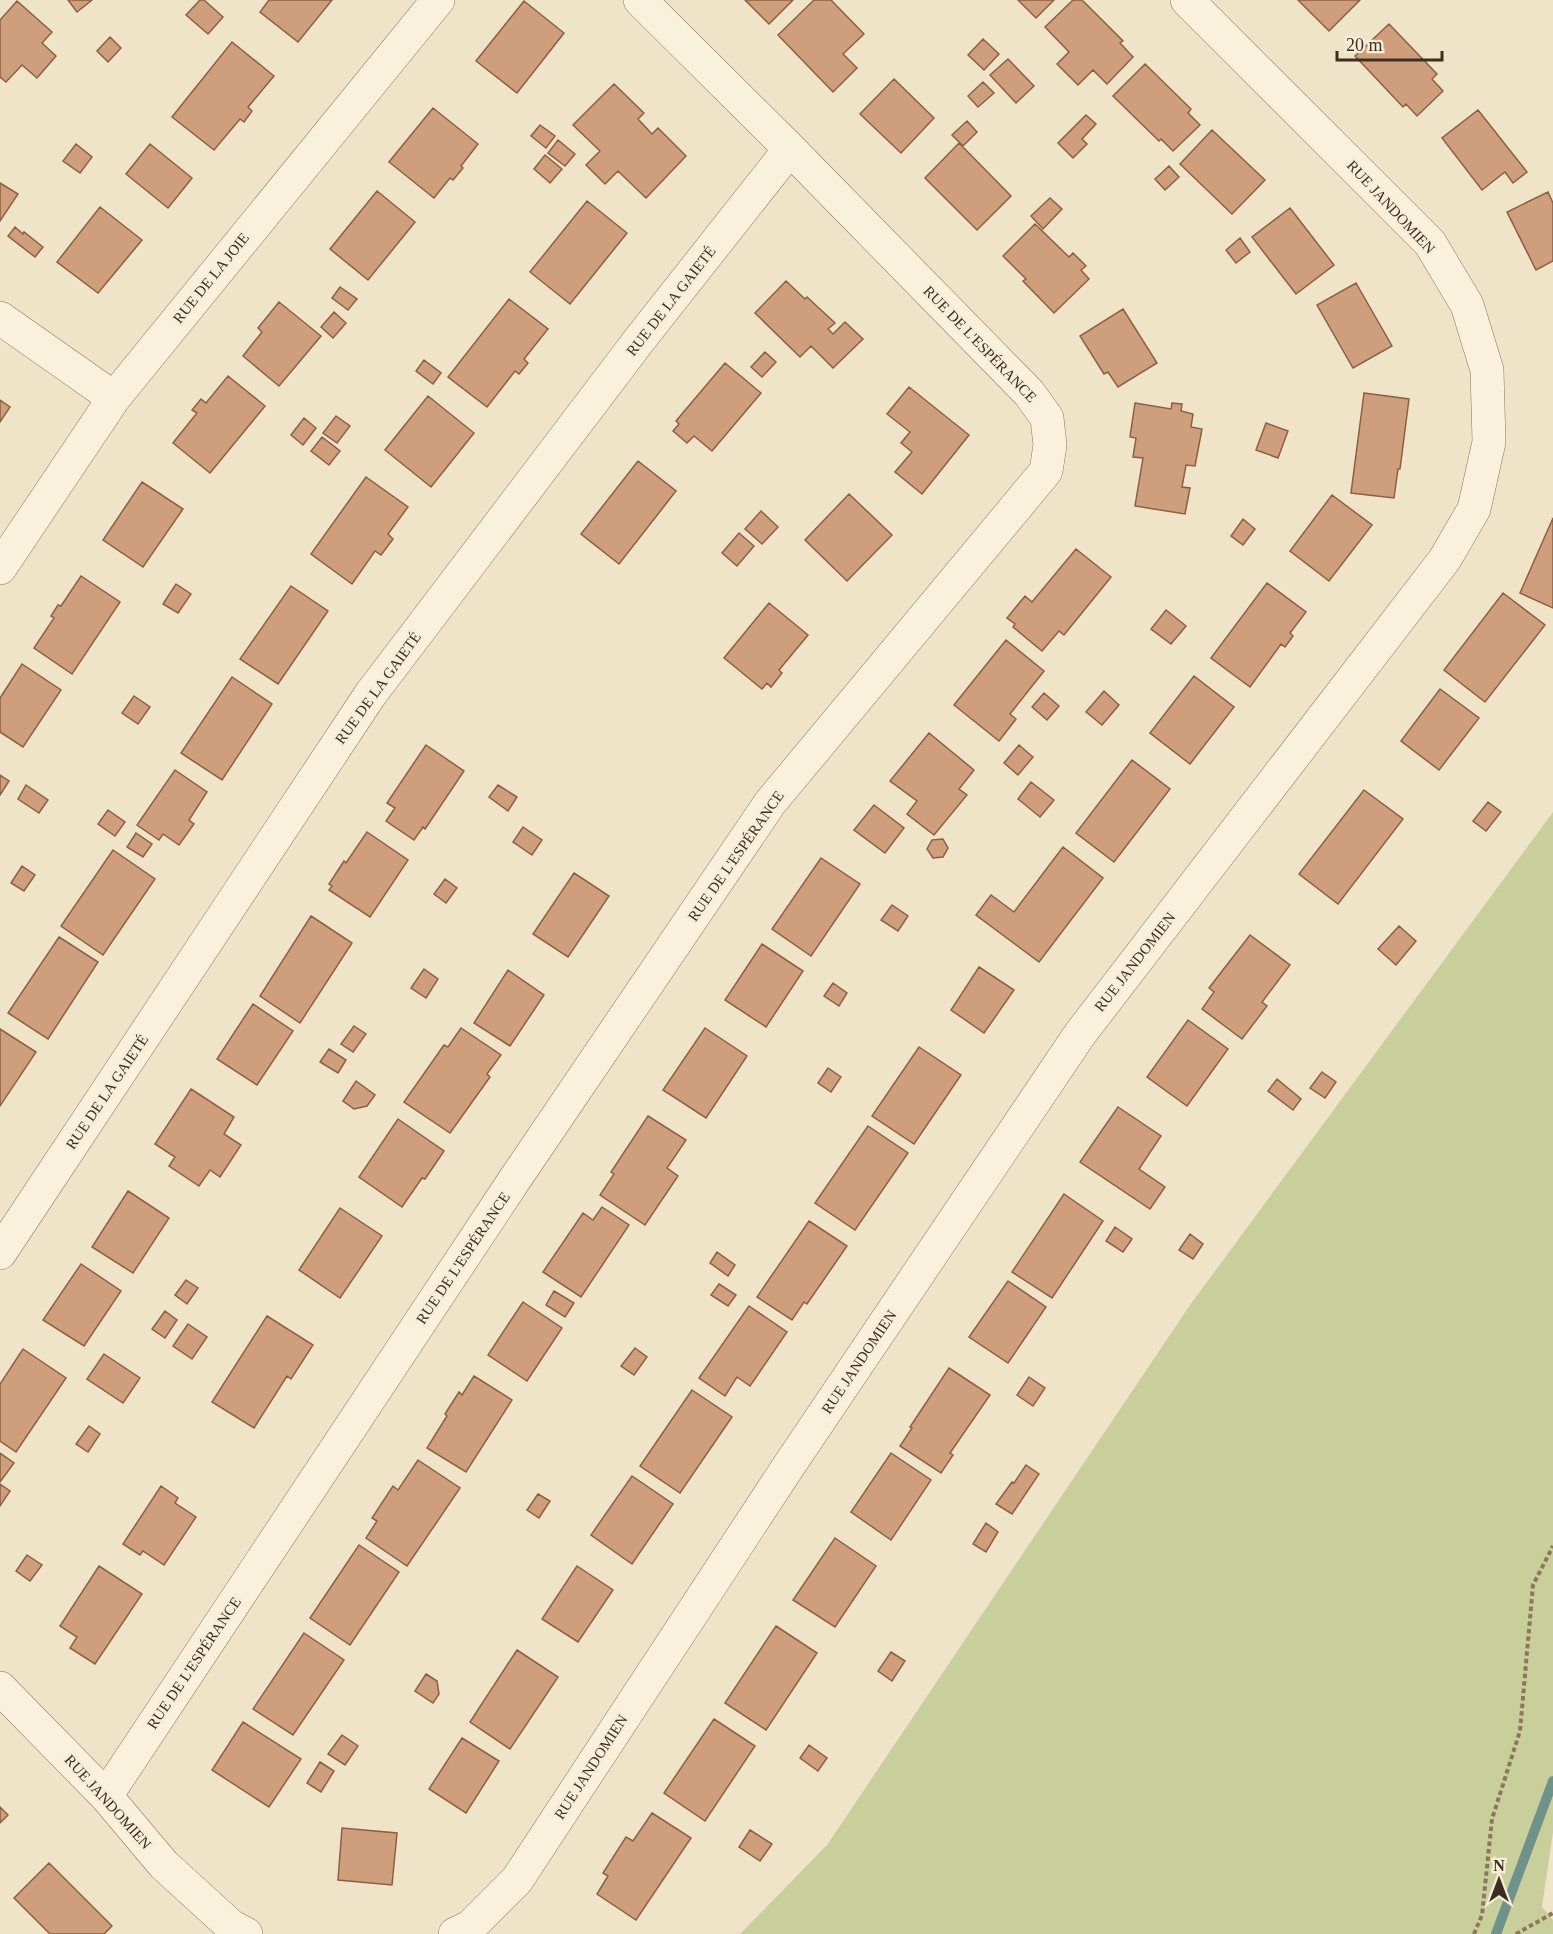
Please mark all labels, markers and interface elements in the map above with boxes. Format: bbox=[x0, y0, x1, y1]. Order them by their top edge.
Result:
scale bar bbox=[1337, 24, 1442, 62]
text: 20 m bbox=[1346, 35, 1383, 55]
street label: RUE JANDOMIEN bbox=[1344, 157, 1438, 257]
street label: RUE DE LA JOIE bbox=[170, 230, 252, 326]
street label: RUE DE LA GAIETÉ bbox=[623, 243, 719, 359]
street label: RUE DE L'ESPÉRANCE bbox=[920, 283, 1040, 405]
street label: RUE DE LA GAIETÉ bbox=[332, 629, 424, 747]
street label: RUE DE L'ESPÉRANCE bbox=[685, 788, 787, 924]
street label: RUE JANDOMIEN bbox=[1091, 909, 1179, 1015]
street label: RUE DE LA GAIETÉ bbox=[63, 1032, 151, 1152]
street label: RUE DE L'ESPÉRANCE bbox=[413, 1189, 513, 1327]
street label: RUE JANDOMIEN bbox=[818, 1307, 900, 1417]
street label: RUE DE L'ESPÉRANCE bbox=[144, 1594, 244, 1732]
street label: RUE JANDOMIEN bbox=[551, 1712, 631, 1822]
street label: RUE JANDOMIEN bbox=[61, 1752, 155, 1853]
north arrow bbox=[1469, 1850, 1529, 1910]
text: N bbox=[1493, 1857, 1505, 1874]

